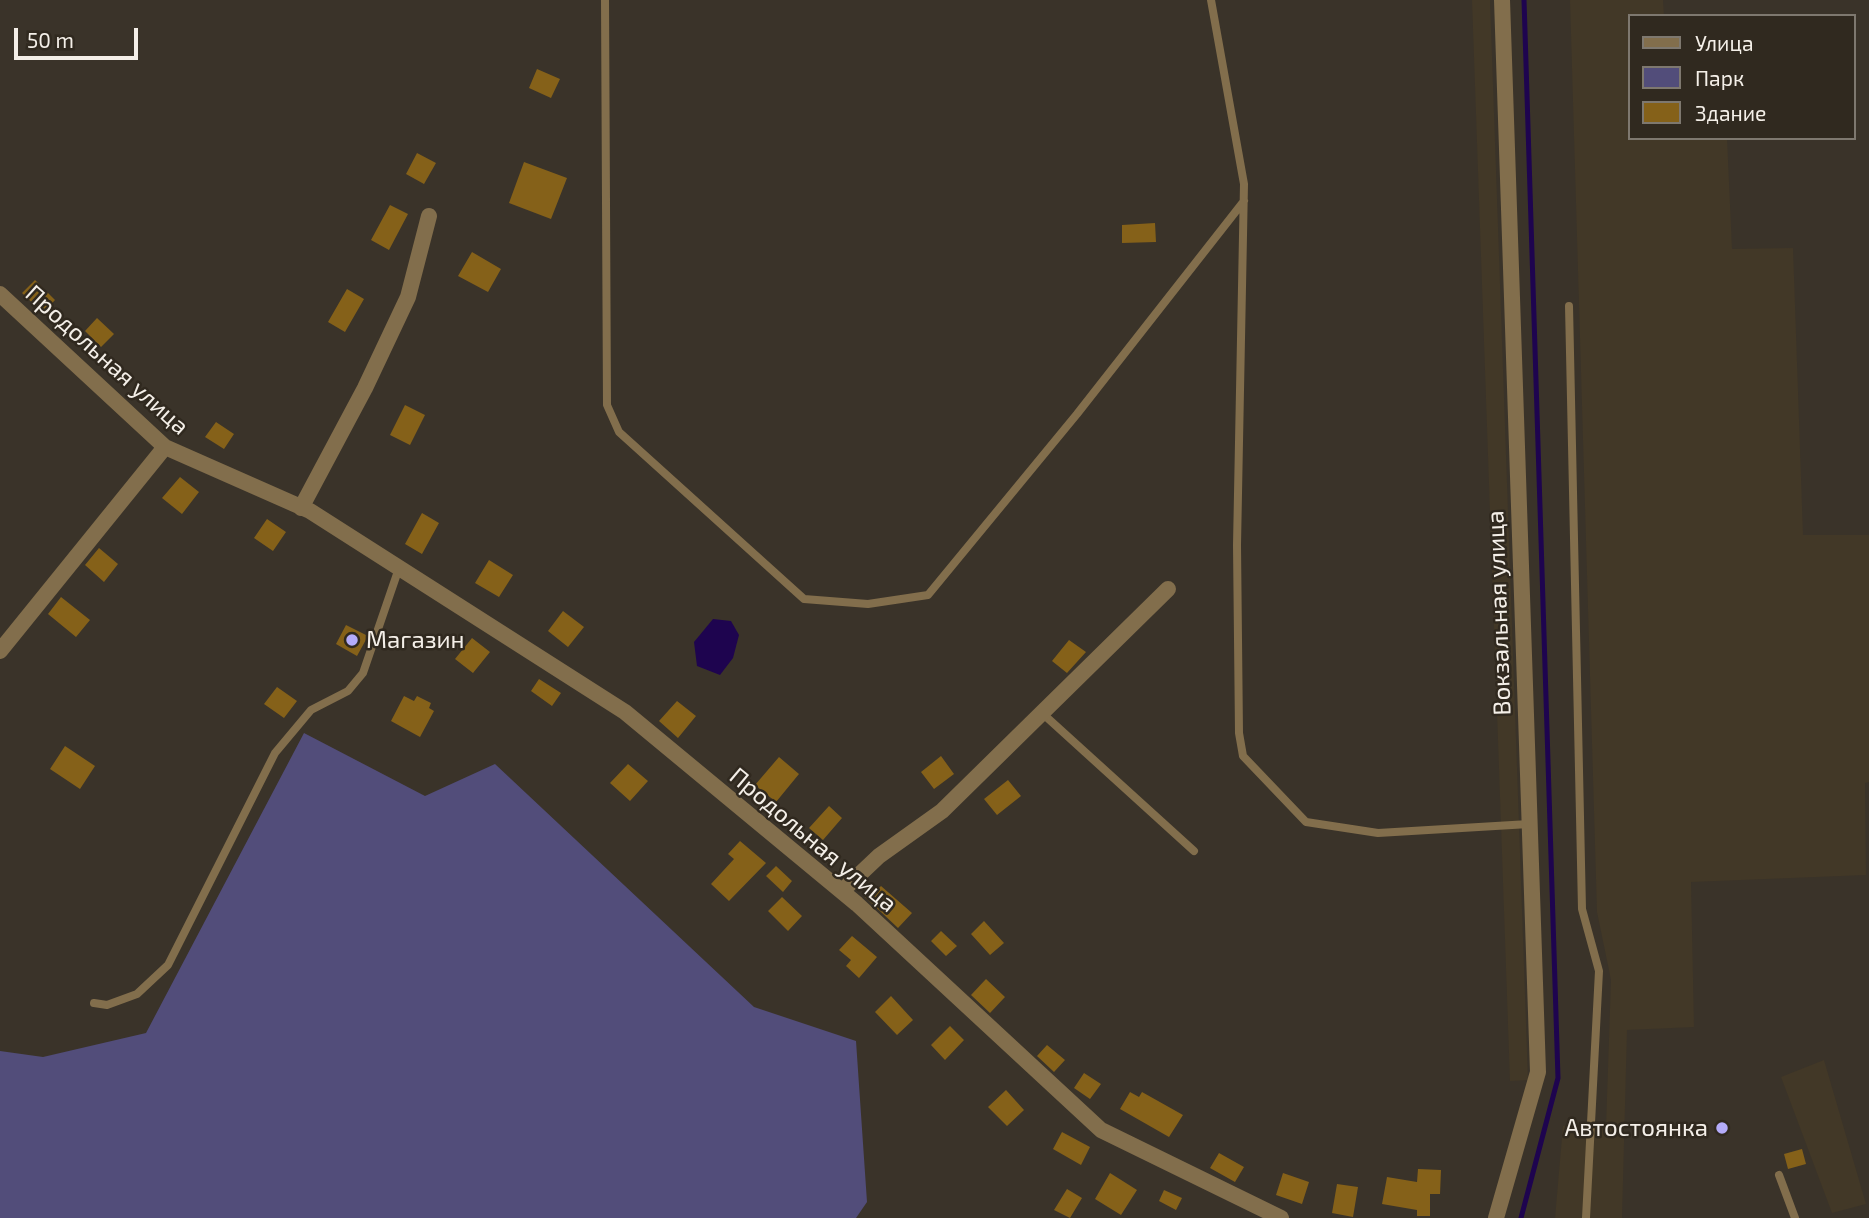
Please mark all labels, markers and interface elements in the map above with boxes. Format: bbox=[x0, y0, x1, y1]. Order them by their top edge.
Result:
scale bar bbox=[18, 14, 142, 58]
legend bbox=[1628, 14, 1855, 140]
text: 50 m bbox=[27, 27, 74, 52]
text: Улица bbox=[1695, 30, 1754, 55]
text: Парк bbox=[1695, 65, 1744, 90]
text: Здание bbox=[1695, 100, 1766, 125]
street label: Продольная улица bbox=[20, 279, 194, 441]
street label: Вокзальная улица bbox=[1481, 510, 1517, 716]
place label: Магазин bbox=[366, 626, 465, 654]
marker: Магазин bbox=[344, 632, 360, 648]
street label: Продольная улица bbox=[724, 762, 902, 918]
place label: Автостоянка bbox=[1564, 1114, 1708, 1142]
marker: Автостоянка bbox=[1714, 1120, 1730, 1136]

